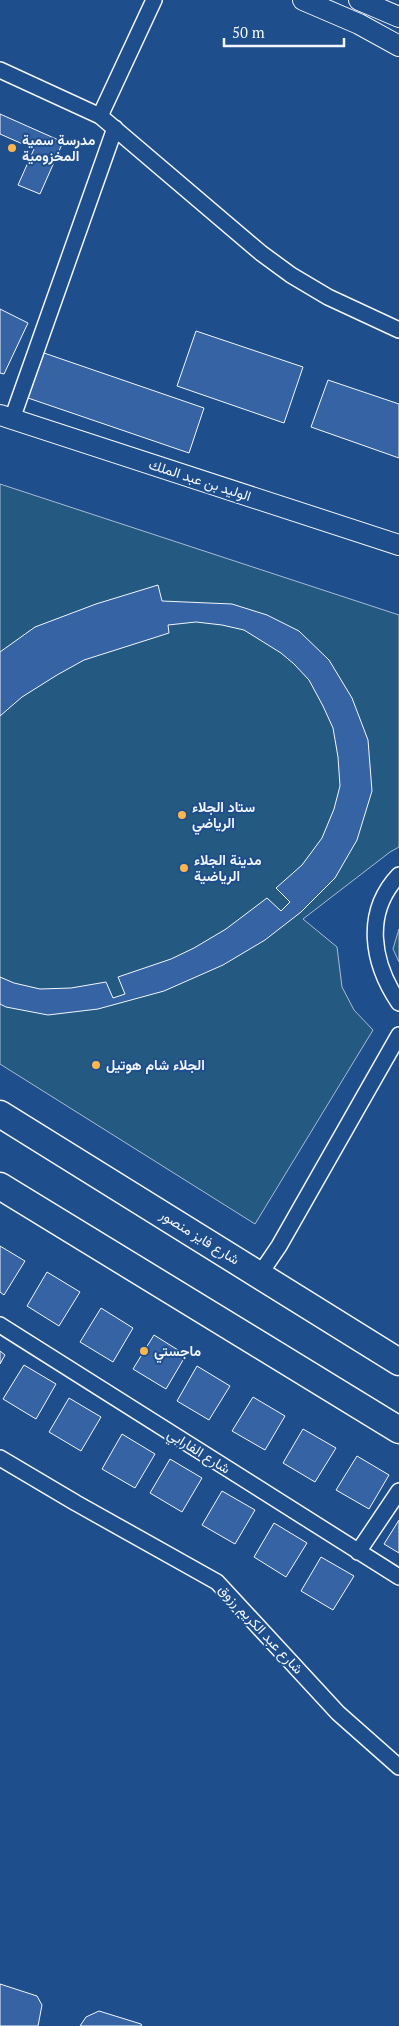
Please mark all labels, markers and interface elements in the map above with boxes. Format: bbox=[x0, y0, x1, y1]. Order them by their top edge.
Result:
scale bar bbox=[224, 15, 344, 47]
text: 50 m bbox=[232, 22, 265, 42]
place label: مدرسة سمية المخزومية bbox=[22, 130, 96, 165]
marker: مدرسة سمية المخزومية bbox=[6, 142, 18, 154]
street label: الوليد بن عبد الملك bbox=[147, 454, 254, 505]
place label: ستاد الجلاء الرياضي bbox=[192, 797, 255, 835]
marker: ستاد الجلاء الرياضي bbox=[176, 809, 188, 821]
place label: مدينة الجلاء الرياضية bbox=[194, 850, 262, 885]
marker: مدينة الجلاء الرياضية bbox=[178, 862, 190, 874]
place label: الجلاء شام هوتيل bbox=[106, 1055, 205, 1074]
marker: الجلاء شام هوتيل bbox=[90, 1059, 102, 1071]
street label: شارع فايز منصور bbox=[155, 1204, 244, 1270]
place label: ماجستي bbox=[154, 1341, 201, 1363]
marker: ماجستي bbox=[138, 1345, 150, 1357]
street label: شارع الفارابي bbox=[163, 1424, 234, 1480]
street label: شارع عبد الكريم رزوق bbox=[213, 1580, 308, 1679]

